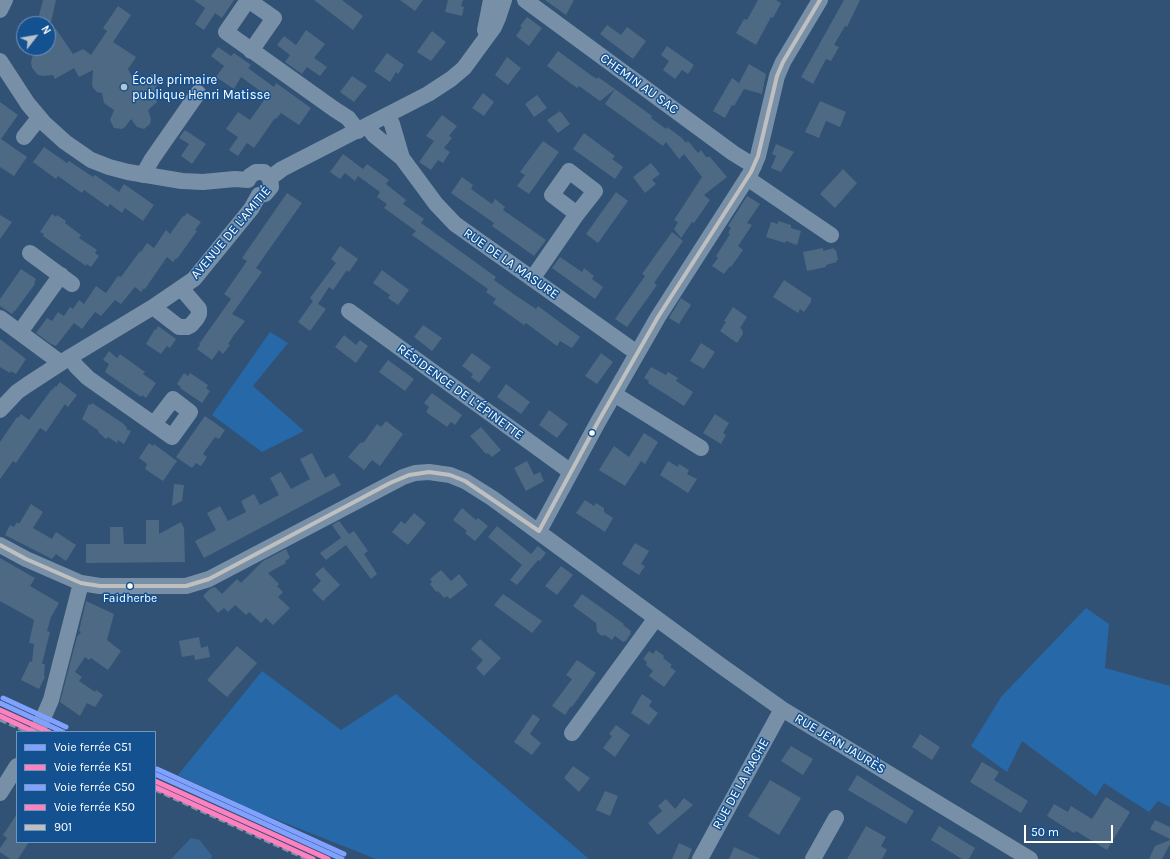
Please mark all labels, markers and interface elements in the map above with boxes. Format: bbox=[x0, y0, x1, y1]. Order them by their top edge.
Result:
north arrow bbox=[16, 16, 56, 56]
text: N bbox=[38, 23, 53, 37]
street label: CHEMIN AU SAC bbox=[597, 50, 681, 118]
place label: École primaire publique Henri Matisse bbox=[132, 72, 270, 103]
marker: École primaire publique Henri Matisse bbox=[119, 82, 129, 92]
street label: AVENUE DE L'AMITIÉ bbox=[188, 184, 274, 282]
street label: RUE DE LA MASURE bbox=[460, 225, 562, 303]
street label: RÉSIDENCE DE L’ÉPINETTE bbox=[394, 341, 526, 443]
unlabelled marker bbox=[587, 428, 597, 438]
marker: Faidherbe bbox=[125, 581, 135, 591]
place label: Faidherbe bbox=[103, 592, 157, 606]
street label: RUE JEAN JAURÈS bbox=[792, 711, 888, 777]
legend bbox=[16, 731, 156, 843]
street label: RUE DE LA RACHE bbox=[709, 736, 773, 832]
text: Voie ferrée C51 bbox=[54, 740, 132, 754]
text: Voie ferrée K51 bbox=[54, 760, 132, 774]
text: Voie ferrée C50 bbox=[54, 780, 135, 794]
text: Voie ferrée K50 bbox=[54, 800, 135, 814]
scale bar bbox=[1026, 817, 1115, 843]
text: 901 bbox=[54, 820, 72, 834]
text: 50 m bbox=[1031, 825, 1059, 839]

